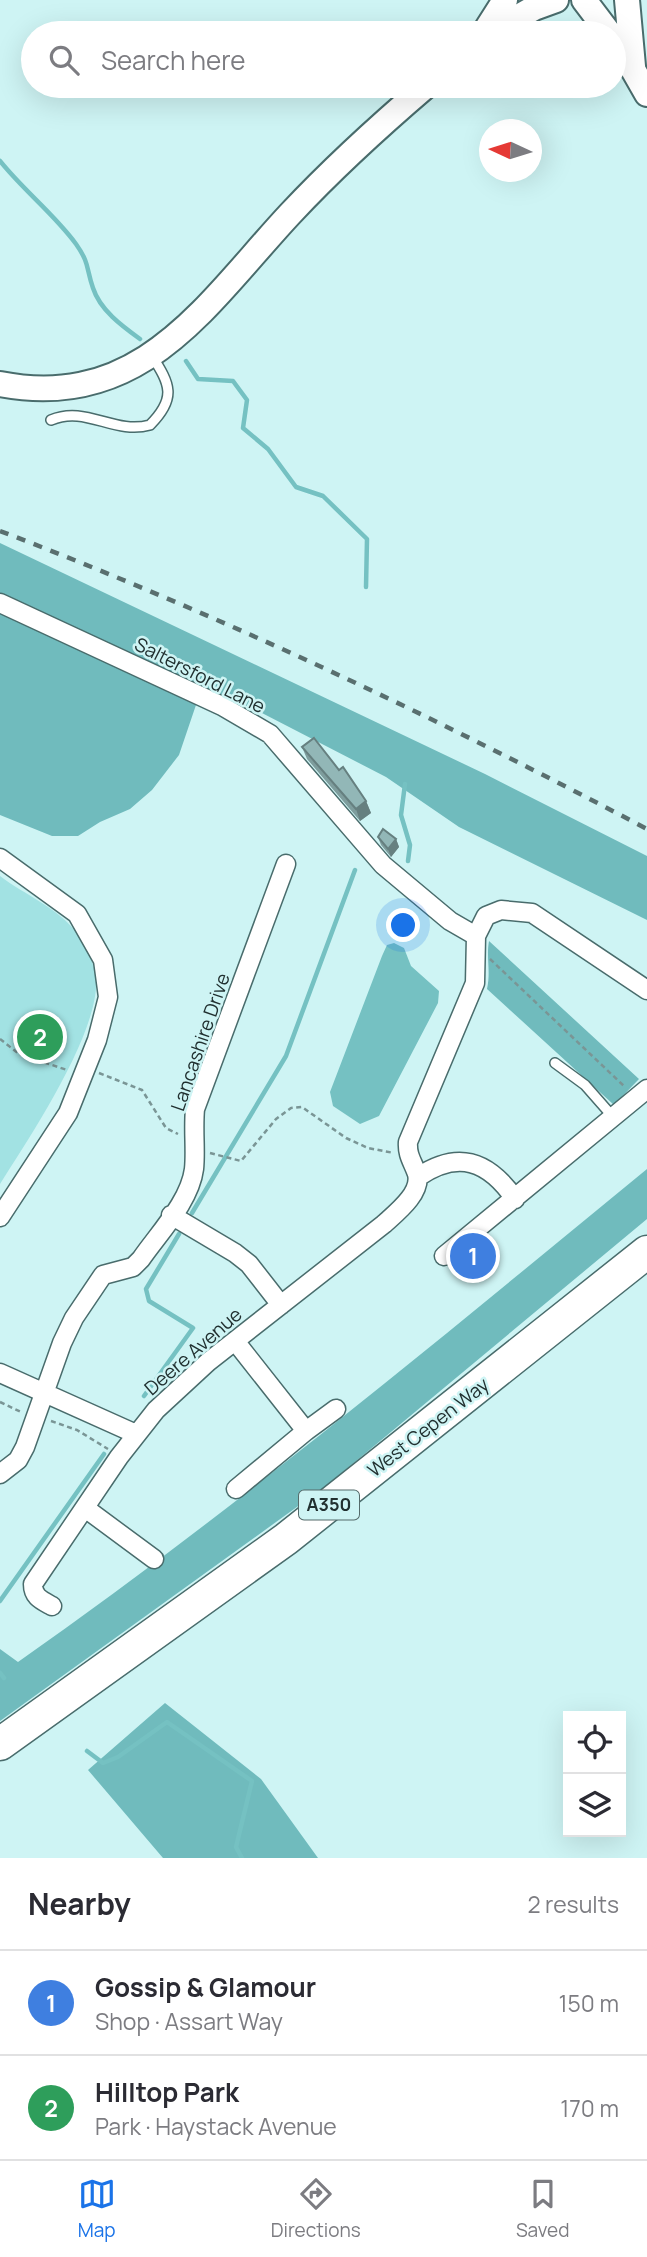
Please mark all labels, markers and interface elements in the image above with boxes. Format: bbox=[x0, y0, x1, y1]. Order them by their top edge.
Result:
search box bbox=[21, 21, 626, 98]
icon: search bbox=[45, 41, 83, 79]
text: Search here bbox=[101, 42, 246, 78]
north arrow bbox=[479, 119, 542, 182]
street label: Saltersford Lane bbox=[130, 631, 270, 719]
your location bbox=[386, 908, 420, 942]
street label: Lancashire Drive bbox=[164, 970, 236, 1114]
pin: 2 bbox=[17, 1011, 63, 1063]
pin: 1 bbox=[450, 1230, 496, 1282]
street label: Deere Avenue bbox=[139, 1301, 247, 1401]
street label: West Cepen Way bbox=[362, 1371, 494, 1483]
road number: A350 bbox=[299, 1490, 359, 1520]
map controls bbox=[563, 1711, 626, 1837]
button: locate bbox=[563, 1711, 626, 1774]
button: layers bbox=[563, 1774, 626, 1837]
text: Nearby bbox=[28, 1883, 131, 1924]
text: 2 results bbox=[527, 1888, 619, 1920]
text: Gossip & Glamour bbox=[95, 1969, 316, 2005]
text: 1 bbox=[46, 1987, 56, 2019]
text: 150 m bbox=[559, 1987, 619, 2019]
text: Shop · Assart Way bbox=[95, 2005, 283, 2037]
text: Hilltop Park bbox=[95, 2074, 239, 2110]
text: 2 bbox=[44, 2092, 58, 2124]
text: 170 m bbox=[560, 2092, 619, 2124]
text: Park · Haystack Avenue bbox=[95, 2110, 337, 2142]
tab: Map bbox=[78, 2175, 116, 2243]
tab: Directions bbox=[271, 2175, 361, 2243]
tab: Saved bbox=[516, 2175, 569, 2243]

